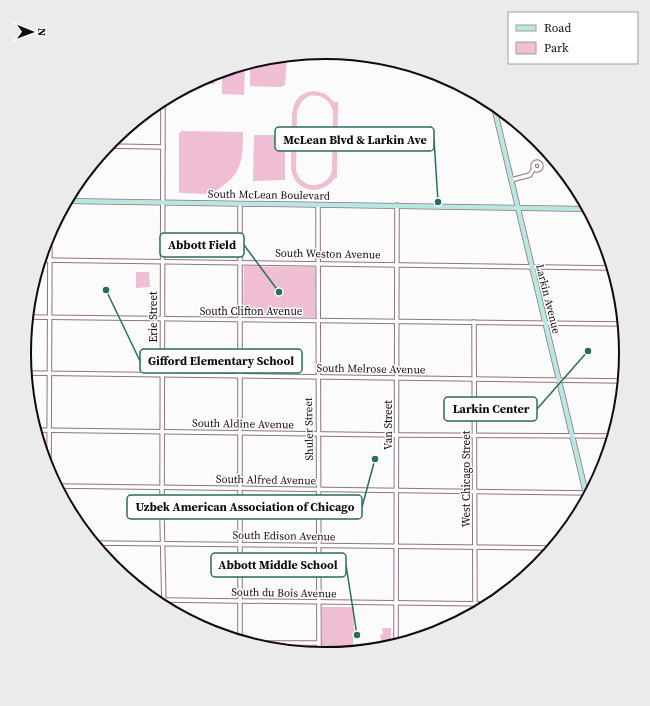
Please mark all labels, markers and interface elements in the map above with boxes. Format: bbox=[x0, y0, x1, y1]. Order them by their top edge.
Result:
north arrow bbox=[12, 12, 52, 52]
legend bbox=[508, 12, 638, 64]
text: Road bbox=[544, 20, 571, 36]
text: N bbox=[34, 28, 49, 36]
text: Park bbox=[544, 40, 569, 56]
callout: McLean Blvd & Larkin Ave bbox=[275, 127, 434, 151]
text: McLean Blvd & Larkin Ave bbox=[283, 132, 427, 148]
street label: South McLean Boulevard bbox=[208, 186, 331, 204]
callout: Abbott Field bbox=[160, 233, 244, 257]
text: Abbott Field bbox=[168, 237, 236, 253]
street label: South Weston Avenue bbox=[275, 246, 381, 262]
street label: Larkin Avenue bbox=[532, 263, 564, 336]
street label: Erie Street bbox=[146, 291, 161, 343]
street label: South Clifton Avenue bbox=[200, 304, 303, 319]
callout: Gifford Elementary School bbox=[140, 349, 302, 373]
text: Gifford Elementary School bbox=[148, 353, 294, 369]
street label: South Melrose Avenue bbox=[316, 361, 426, 377]
street label: Shuler Street bbox=[301, 397, 317, 461]
callout: Larkin Center bbox=[444, 397, 537, 421]
street label: Van Street bbox=[381, 400, 396, 450]
text: Larkin Center bbox=[453, 401, 530, 417]
street label: South Aldine Avenue bbox=[192, 416, 294, 432]
street label: West Chicago Street bbox=[459, 430, 474, 527]
street label: South Alfred Avenue bbox=[216, 472, 317, 488]
callout: Uzbek American Association of Chicago bbox=[127, 495, 362, 519]
text: Uzbek American Association of Chicago bbox=[136, 499, 355, 515]
street label: South Edison Avenue bbox=[232, 528, 336, 544]
callout: Abbott Middle School bbox=[211, 553, 346, 577]
text: Abbott Middle School bbox=[218, 557, 338, 573]
street label: South du Bois Avenue bbox=[231, 585, 337, 601]

